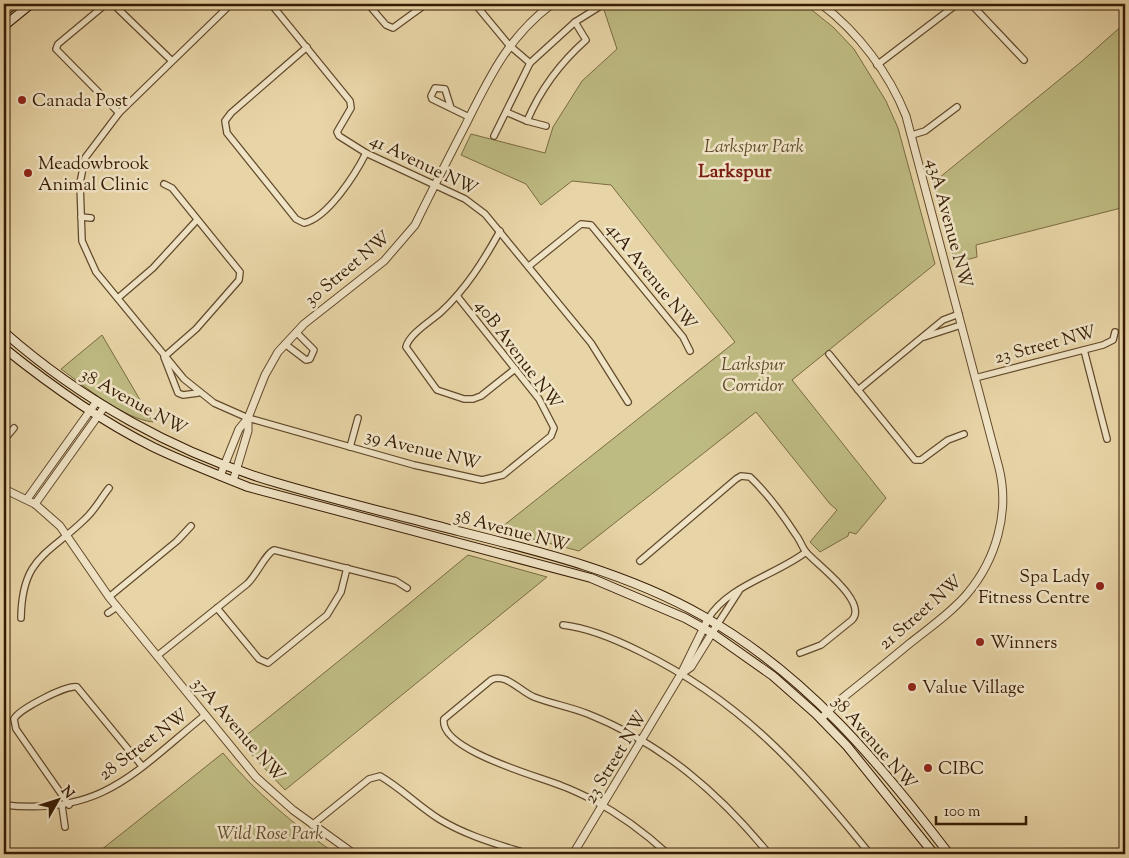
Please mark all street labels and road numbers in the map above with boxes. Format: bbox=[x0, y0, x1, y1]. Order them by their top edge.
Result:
street label: 41 Avenue NW bbox=[365, 128, 482, 203]
street label: 43A Avenue NW bbox=[918, 156, 978, 291]
street label: 41A Avenue NW bbox=[599, 218, 702, 337]
street label: 30 Street NW bbox=[300, 226, 397, 313]
street label: 40B Avenue NW bbox=[467, 295, 567, 416]
street label: 23 Street NW bbox=[992, 320, 1099, 372]
street label: 38 Avenue NW bbox=[75, 363, 191, 443]
street label: 39 Avenue NW bbox=[362, 424, 483, 478]
street label: 38 Avenue NW bbox=[451, 504, 572, 560]
street label: 21 Street NW bbox=[874, 570, 969, 657]
street label: 37A Avenue NW bbox=[184, 672, 291, 789]
street label: 38 Avenue NW bbox=[825, 690, 922, 797]
street label: 28 Street NW bbox=[94, 703, 194, 788]
street label: 23 Street NW bbox=[579, 707, 655, 809]

